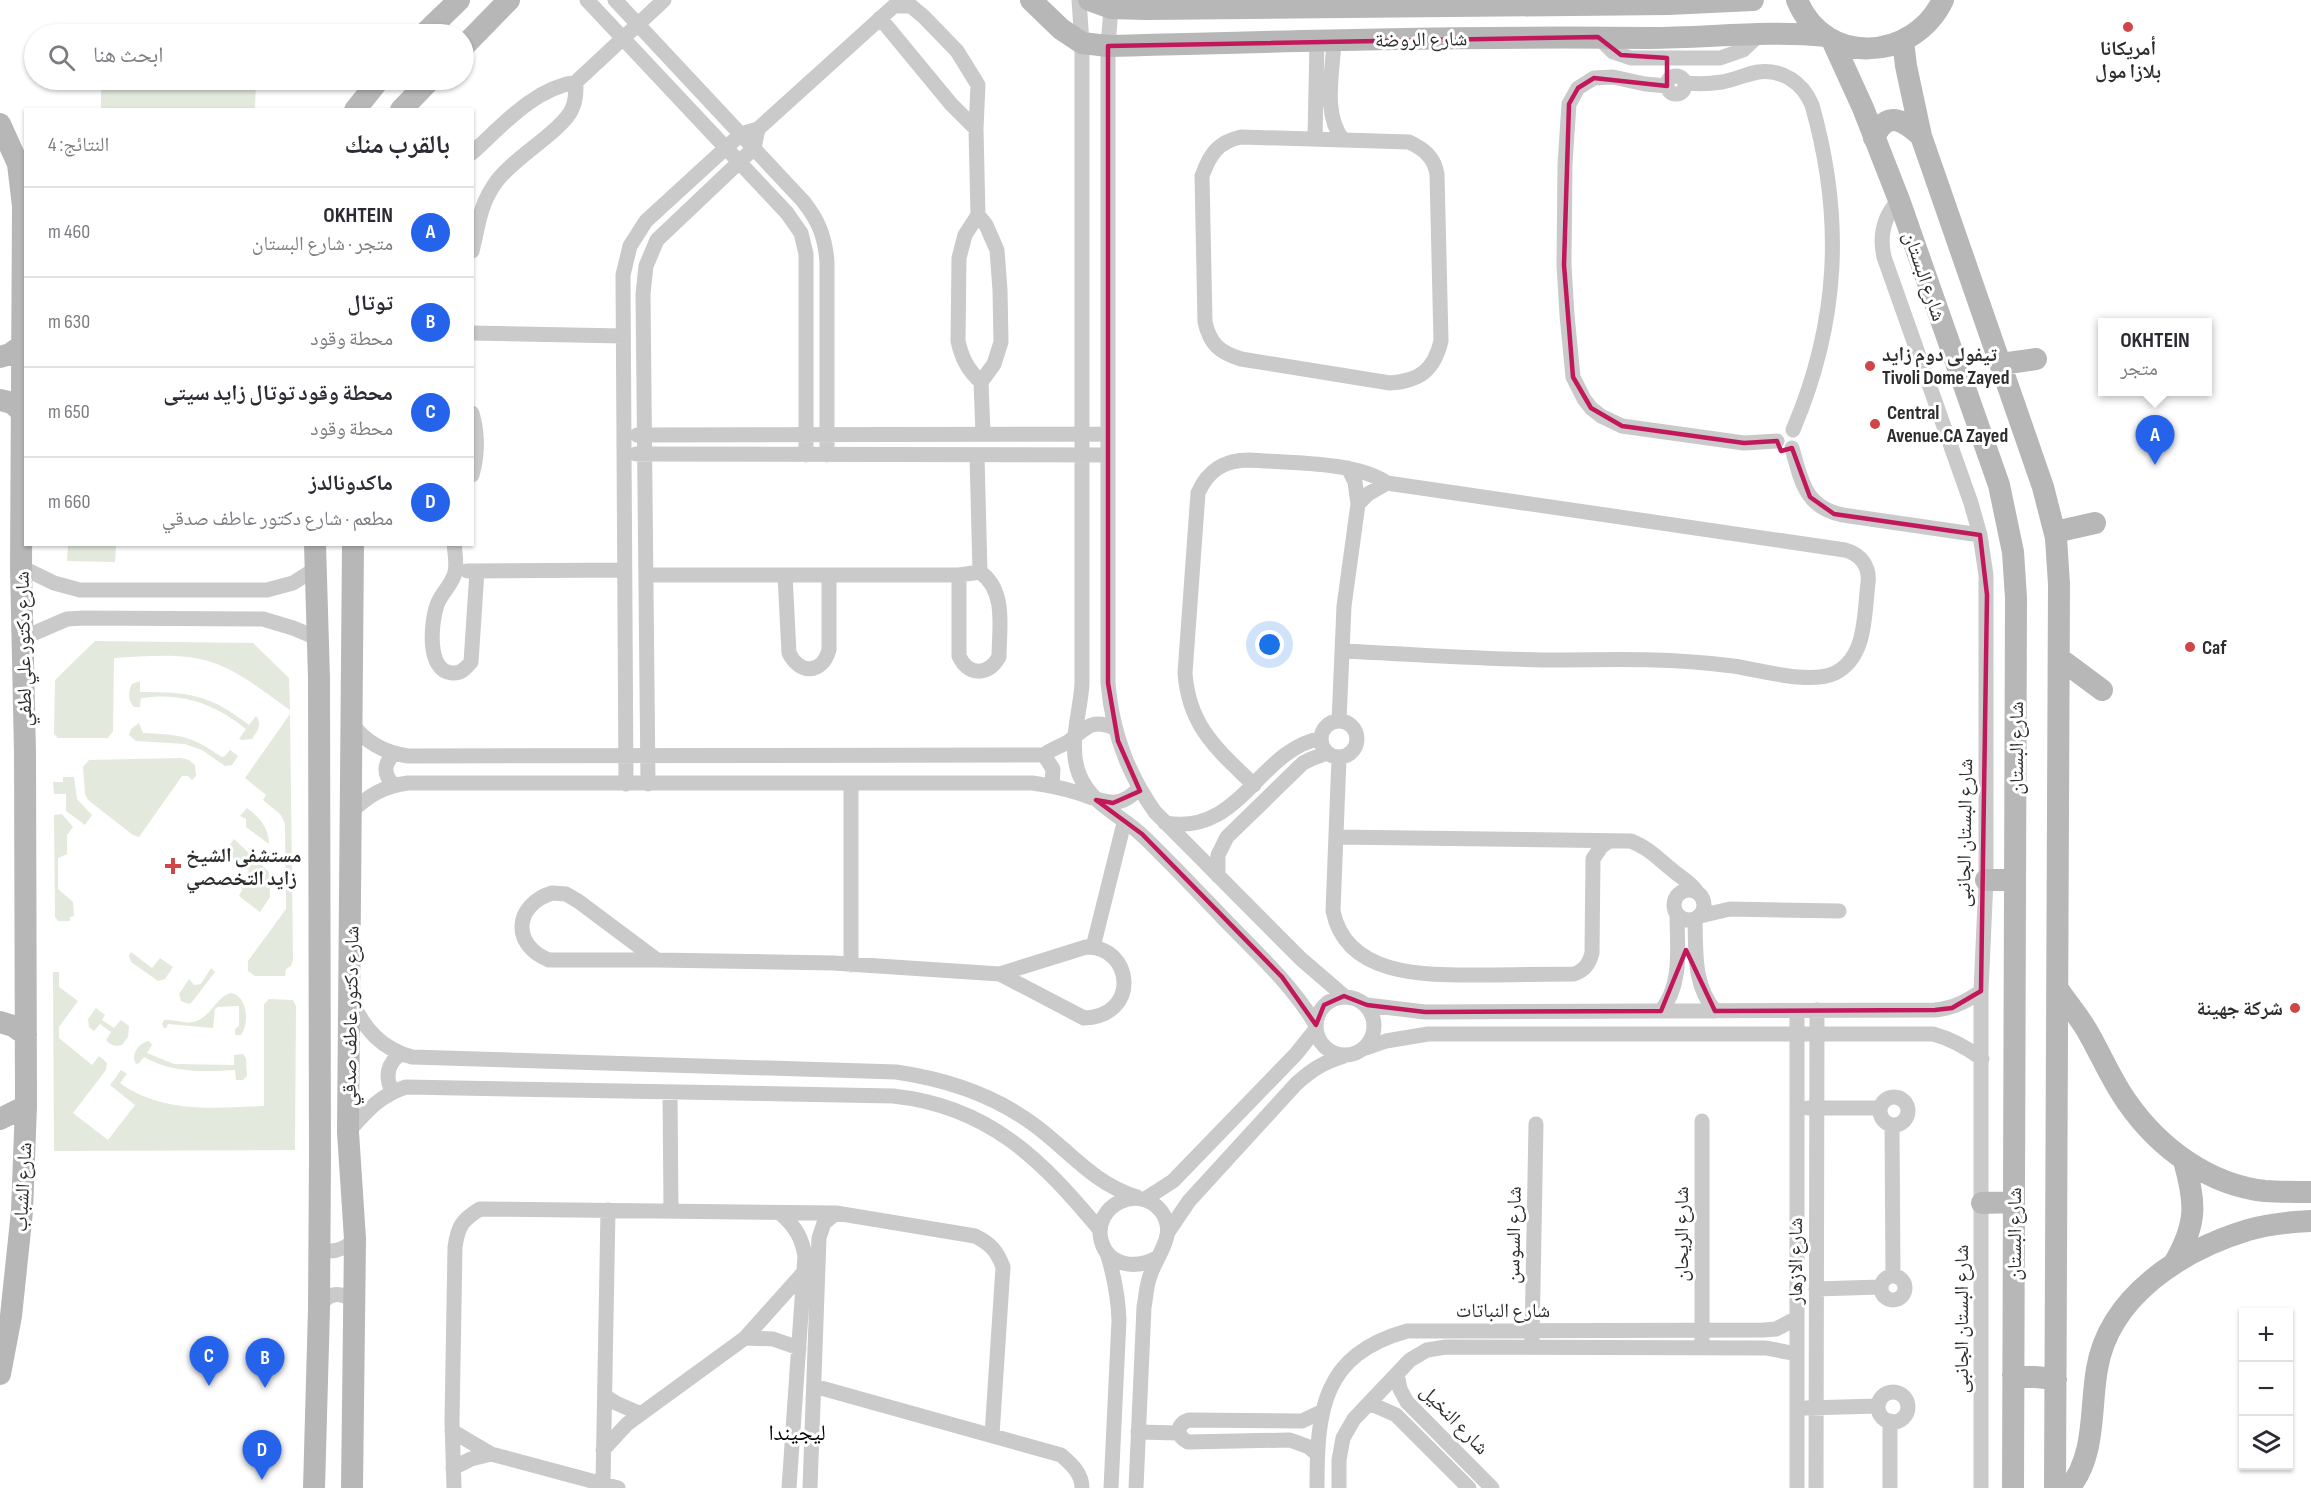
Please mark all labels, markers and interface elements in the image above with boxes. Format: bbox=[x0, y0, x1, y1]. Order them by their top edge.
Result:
marker: أمريكانا بلازا مول bbox=[2121, 20, 2135, 34]
search box bbox=[24, 24, 474, 90]
street label: شارع الروضة bbox=[1375, 27, 1467, 53]
place label: أمريكانا بلازا مول bbox=[2095, 35, 2161, 84]
icon: search bbox=[45, 41, 78, 74]
text: ابحث هنا bbox=[93, 42, 164, 69]
text: بالقرب منك bbox=[344, 130, 450, 161]
text: النتائج: 4 bbox=[48, 133, 109, 157]
text: OKHTEIN bbox=[323, 202, 393, 229]
text: 460 m bbox=[48, 220, 90, 244]
text: A bbox=[426, 220, 435, 244]
street label: شارع البستان bbox=[1898, 228, 1951, 324]
text: متجر · شارع البستان bbox=[252, 232, 393, 256]
text: توتال bbox=[347, 290, 393, 317]
text: 630 m bbox=[48, 310, 90, 334]
text: B bbox=[426, 310, 435, 334]
popup bbox=[2098, 318, 2212, 396]
text: محطة وقود bbox=[310, 327, 393, 351]
text: OKHTEIN bbox=[2120, 327, 2190, 354]
place label: تيفولى دوم زايد Tivoli Dome Zayed bbox=[1882, 343, 2009, 390]
text: متجر bbox=[2120, 357, 2158, 381]
marker: تيفولى دوم زايد Tivoli Dome Zayed bbox=[1863, 359, 1877, 373]
text: محطة وقود توتال زايد سيتى bbox=[163, 380, 393, 407]
text: 650 m bbox=[48, 400, 90, 424]
text: C bbox=[425, 400, 436, 424]
place label: Central Avenue.CA Zayed bbox=[1886, 401, 2008, 448]
pin: A bbox=[2136, 416, 2174, 465]
text: محطة وقود bbox=[310, 417, 393, 441]
marker: Central Avenue.CA Zayed bbox=[1868, 417, 1882, 431]
text: ماكدونالدز bbox=[309, 470, 393, 497]
text: 660 m bbox=[48, 490, 90, 514]
text: D bbox=[425, 490, 436, 514]
text: مطعم · شارع دكتور عاطف صدقي bbox=[162, 507, 393, 531]
street label: شارع دكتور علي لطفي bbox=[11, 571, 40, 727]
your location bbox=[1255, 630, 1284, 659]
place label: Caf bbox=[2202, 636, 2227, 660]
marker: Caf bbox=[2183, 640, 2197, 654]
street label: شارع البستان bbox=[2005, 701, 2029, 795]
street label: شارع البستان الجانبى bbox=[1952, 758, 1978, 908]
place label: مستشفى الشيخ زايد التخصصي bbox=[186, 844, 301, 894]
marker: مستشفى الشيخ زايد التخصصي bbox=[164, 857, 182, 875]
street label: شارع دكتور عاطف صدقي bbox=[337, 926, 368, 1107]
place label: شركة جهينة bbox=[2197, 997, 2283, 1021]
marker: شركة جهينة bbox=[2288, 1001, 2302, 1015]
street label: شارع الشباب bbox=[9, 1142, 37, 1233]
street label: شارع السوسن bbox=[1501, 1186, 1527, 1284]
street label: شارع الريحان bbox=[1670, 1186, 1694, 1282]
street label: شارع البستان bbox=[2003, 1187, 2027, 1281]
street label: شارع الازهار bbox=[1784, 1218, 1808, 1305]
street label: شارع البستان الجانبى bbox=[1950, 1245, 1974, 1393]
street label: شارع النباتات bbox=[1456, 1299, 1550, 1323]
map controls bbox=[2239, 1308, 2293, 1470]
button: + bbox=[2239, 1308, 2293, 1362]
pin: C bbox=[190, 1336, 228, 1386]
pin: B bbox=[246, 1338, 284, 1388]
button: − bbox=[2239, 1362, 2293, 1416]
street label: شارع النخيل bbox=[1415, 1380, 1494, 1460]
button: layers bbox=[2239, 1416, 2293, 1470]
district label: ليجيندا bbox=[768, 1420, 826, 1447]
pin: D bbox=[242, 1430, 282, 1480]

